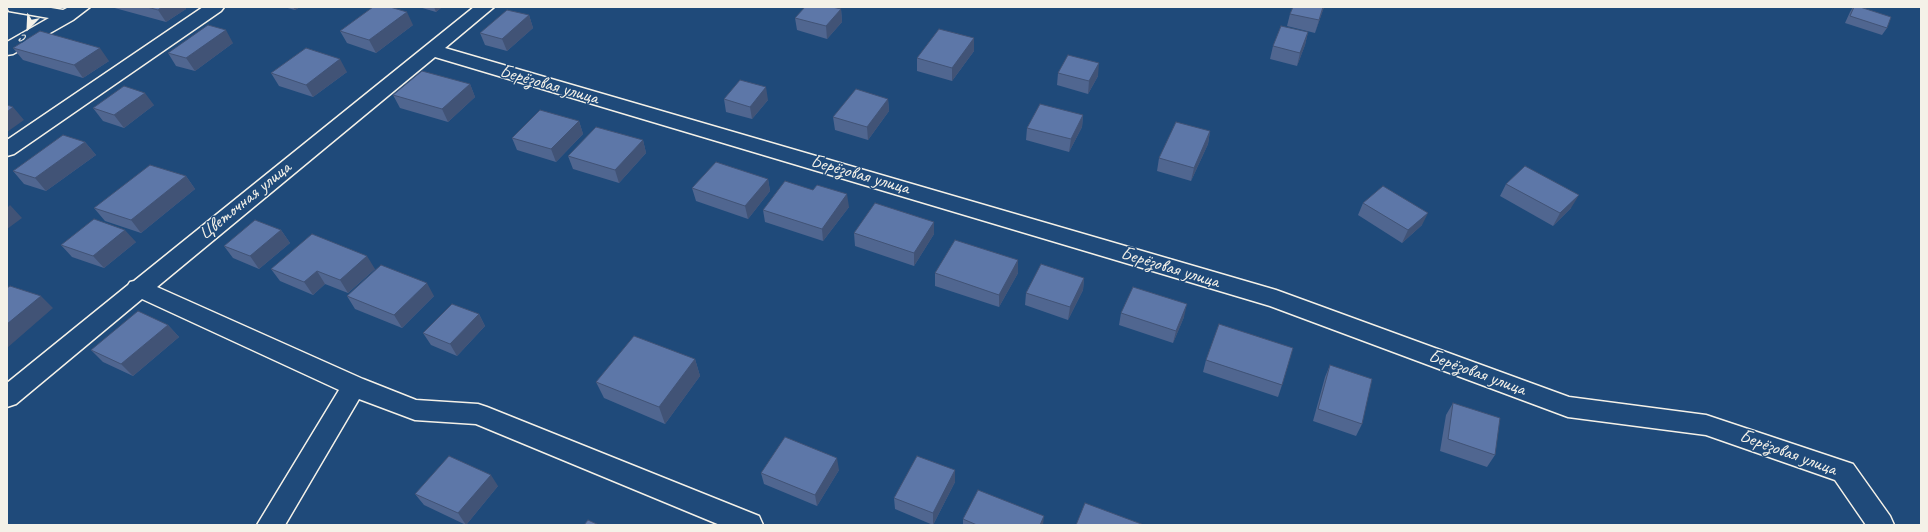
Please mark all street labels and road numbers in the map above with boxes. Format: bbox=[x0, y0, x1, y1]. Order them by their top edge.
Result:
street label: Берёзовая улица bbox=[497, 60, 601, 110]
street label: Берёзовая улица bbox=[808, 150, 912, 200]
street label: Цветочная улица bbox=[194, 157, 296, 245]
street label: Берёзовая улица bbox=[1118, 242, 1222, 294]
street label: Берёзовая улица bbox=[1425, 345, 1529, 401]
street label: Берёзовая улица bbox=[1736, 425, 1840, 481]

